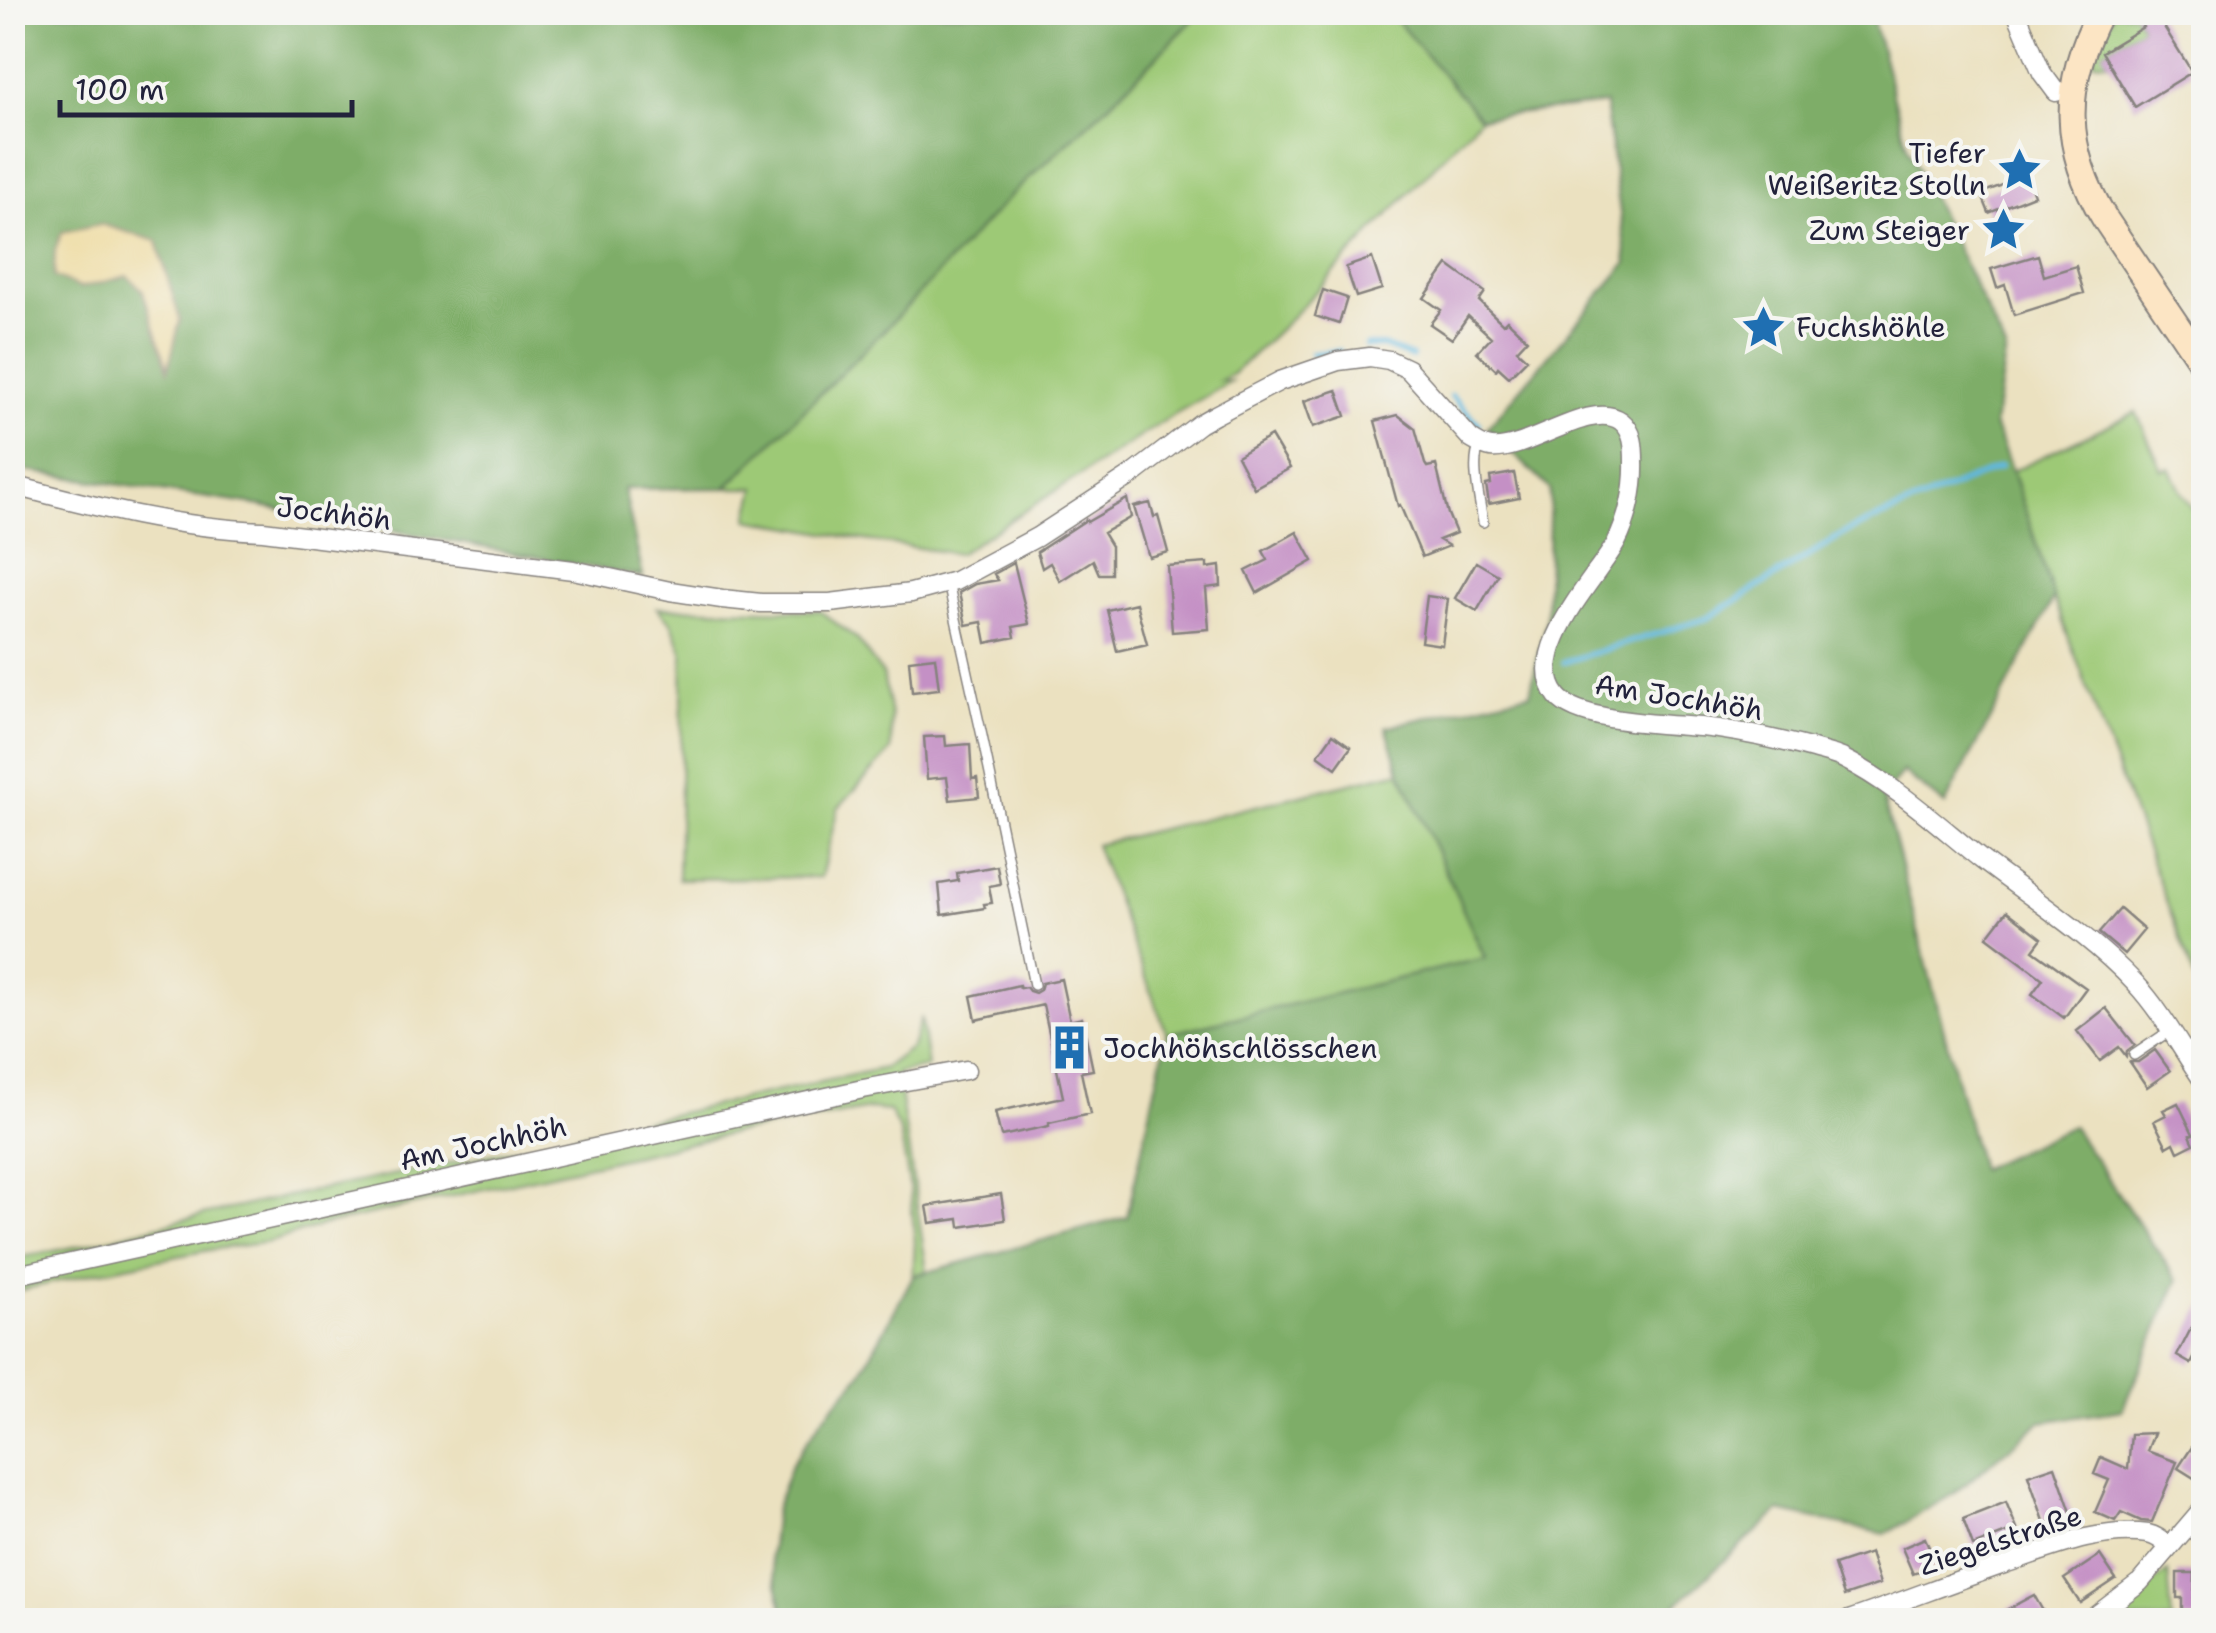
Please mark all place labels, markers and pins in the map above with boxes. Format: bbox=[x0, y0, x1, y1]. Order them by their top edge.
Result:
place label: Tiefer Weißeritz Stolln bbox=[1767, 134, 1986, 204]
place icon: Tiefer Weißeritz Stolln bbox=[1995, 145, 2043, 193]
place icon: Zum Steiger bbox=[1979, 206, 2027, 254]
place label: Zum Steiger bbox=[1809, 211, 1970, 249]
place icon: Fuchshöhle bbox=[1739, 303, 1787, 351]
place label: Fuchshöhle bbox=[1796, 308, 1946, 346]
building icon: Jochhöhschlösschen bbox=[1046, 1024, 1094, 1072]
place label: Jochhöhschlösschen bbox=[1103, 1029, 1377, 1067]

